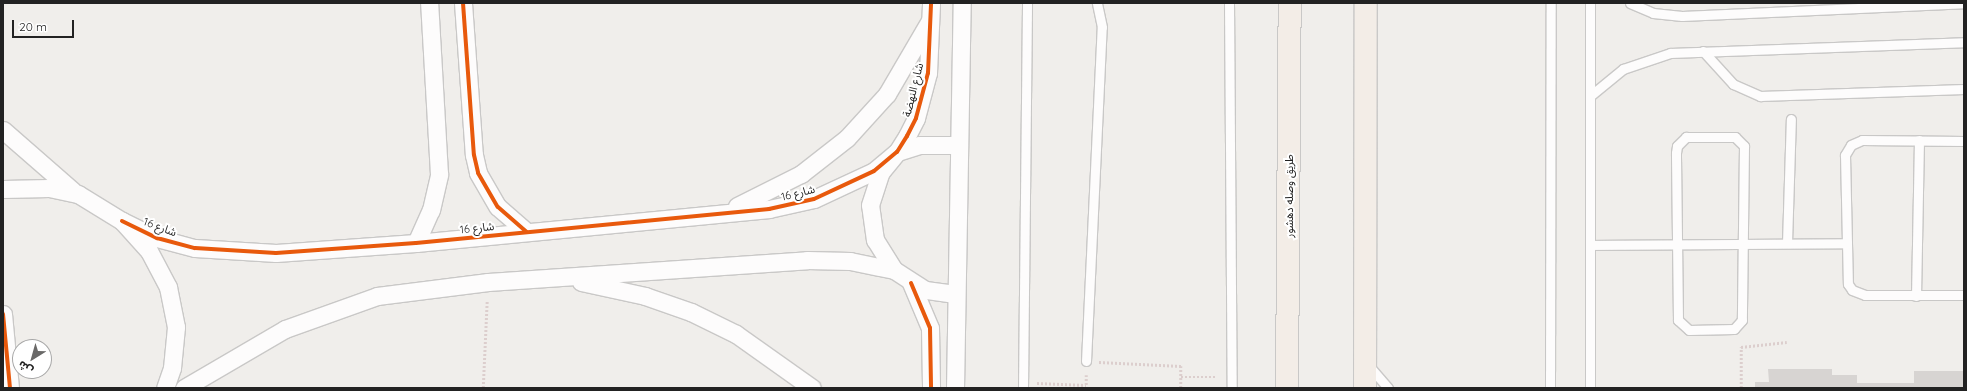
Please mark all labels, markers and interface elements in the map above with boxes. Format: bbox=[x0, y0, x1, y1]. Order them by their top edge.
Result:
scale bar bbox=[14, 12, 76, 38]
text: 20 m bbox=[19, 19, 47, 34]
street label: شارع النهضة bbox=[900, 62, 926, 118]
street label: طريق وصله دهشور bbox=[1282, 154, 1296, 238]
street label: شارع 16 bbox=[780, 182, 816, 204]
street label: شارع 16 bbox=[142, 215, 178, 239]
street label: شارع 16 bbox=[459, 220, 495, 236]
north arrow bbox=[12, 339, 52, 379]
text: ش bbox=[15, 358, 36, 378]

